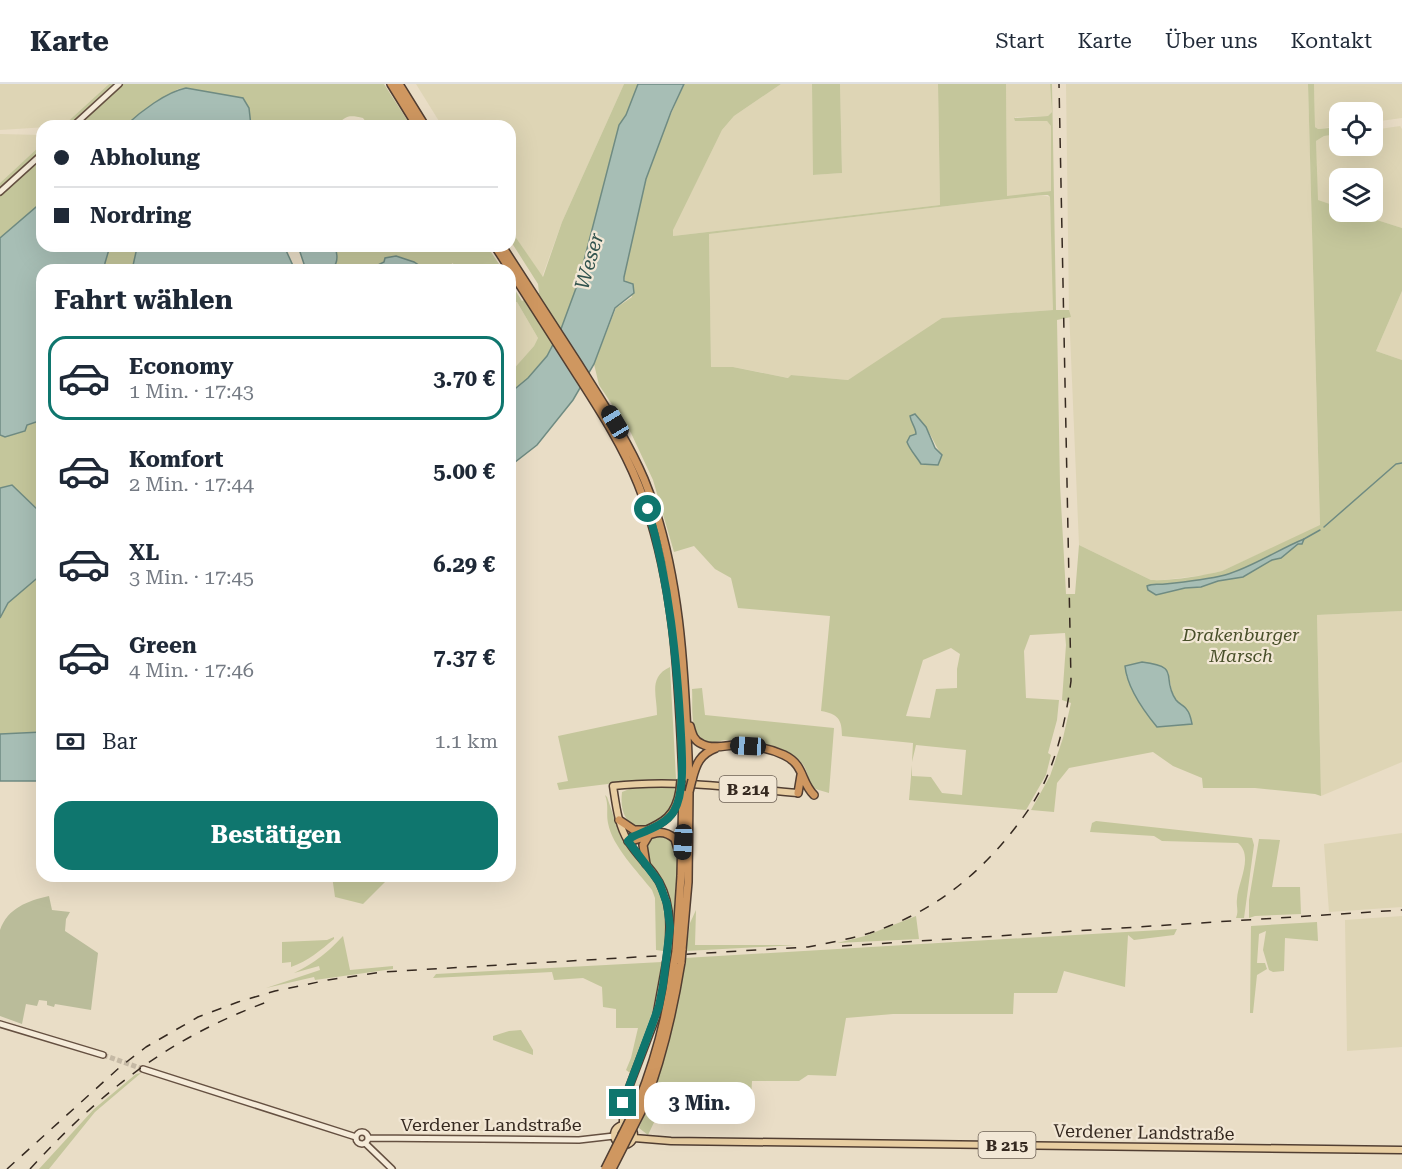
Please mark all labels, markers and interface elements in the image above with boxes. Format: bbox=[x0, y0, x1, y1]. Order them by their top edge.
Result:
text: Karte bbox=[30, 25, 109, 58]
text: Start bbox=[996, 29, 1044, 53]
text: Karte bbox=[1077, 29, 1132, 53]
text: Über uns bbox=[1165, 29, 1257, 53]
text: Kontakt bbox=[1290, 29, 1372, 53]
map controls bbox=[1329, 102, 1383, 222]
button: locate bbox=[1329, 102, 1383, 156]
text: Abholung bbox=[90, 145, 200, 170]
button: layers bbox=[1329, 168, 1383, 222]
text: Nordring bbox=[90, 203, 191, 228]
water label: Weser bbox=[569, 229, 609, 292]
text: Fahrt wählen bbox=[54, 284, 233, 316]
icon: car bbox=[57, 351, 111, 405]
text: Economy bbox=[129, 354, 233, 379]
text: 3.70 € bbox=[433, 366, 495, 391]
text: 1 Min. · 17:43 bbox=[129, 379, 254, 403]
car bbox=[598, 402, 632, 442]
icon: car bbox=[57, 444, 111, 498]
text: Komfort bbox=[129, 447, 224, 472]
text: 5.00 € bbox=[433, 459, 495, 484]
text: 2 Min. · 17:44 bbox=[129, 472, 254, 496]
route start bbox=[634, 495, 661, 522]
icon: car bbox=[57, 537, 111, 591]
text: XL bbox=[129, 540, 159, 565]
text: 6.29 € bbox=[433, 552, 495, 577]
text: 3 Min. · 17:45 bbox=[129, 565, 254, 589]
park label: Drakenburger Marsch bbox=[1181, 624, 1300, 666]
icon: car bbox=[57, 630, 111, 684]
text: Green bbox=[129, 633, 197, 658]
text: 7.37 € bbox=[433, 645, 495, 670]
text: 4 Min. · 17:46 bbox=[129, 658, 254, 682]
icon: cash bbox=[54, 725, 87, 758]
text: Bar bbox=[102, 729, 138, 754]
text: 1.1 km bbox=[434, 729, 498, 753]
car bbox=[730, 736, 766, 756]
road number: B 214 bbox=[720, 776, 777, 802]
button: Bestätigen bbox=[54, 801, 498, 870]
car bbox=[673, 824, 693, 860]
callout: 3 Min. bbox=[644, 1082, 755, 1124]
route end bbox=[609, 1089, 636, 1116]
text: 3 Min. bbox=[669, 1091, 730, 1115]
street label: Verdener Landstraße bbox=[400, 1114, 582, 1135]
street label: Verdener Landstraße bbox=[1053, 1120, 1235, 1144]
road number: B 215 bbox=[978, 1132, 1036, 1158]

